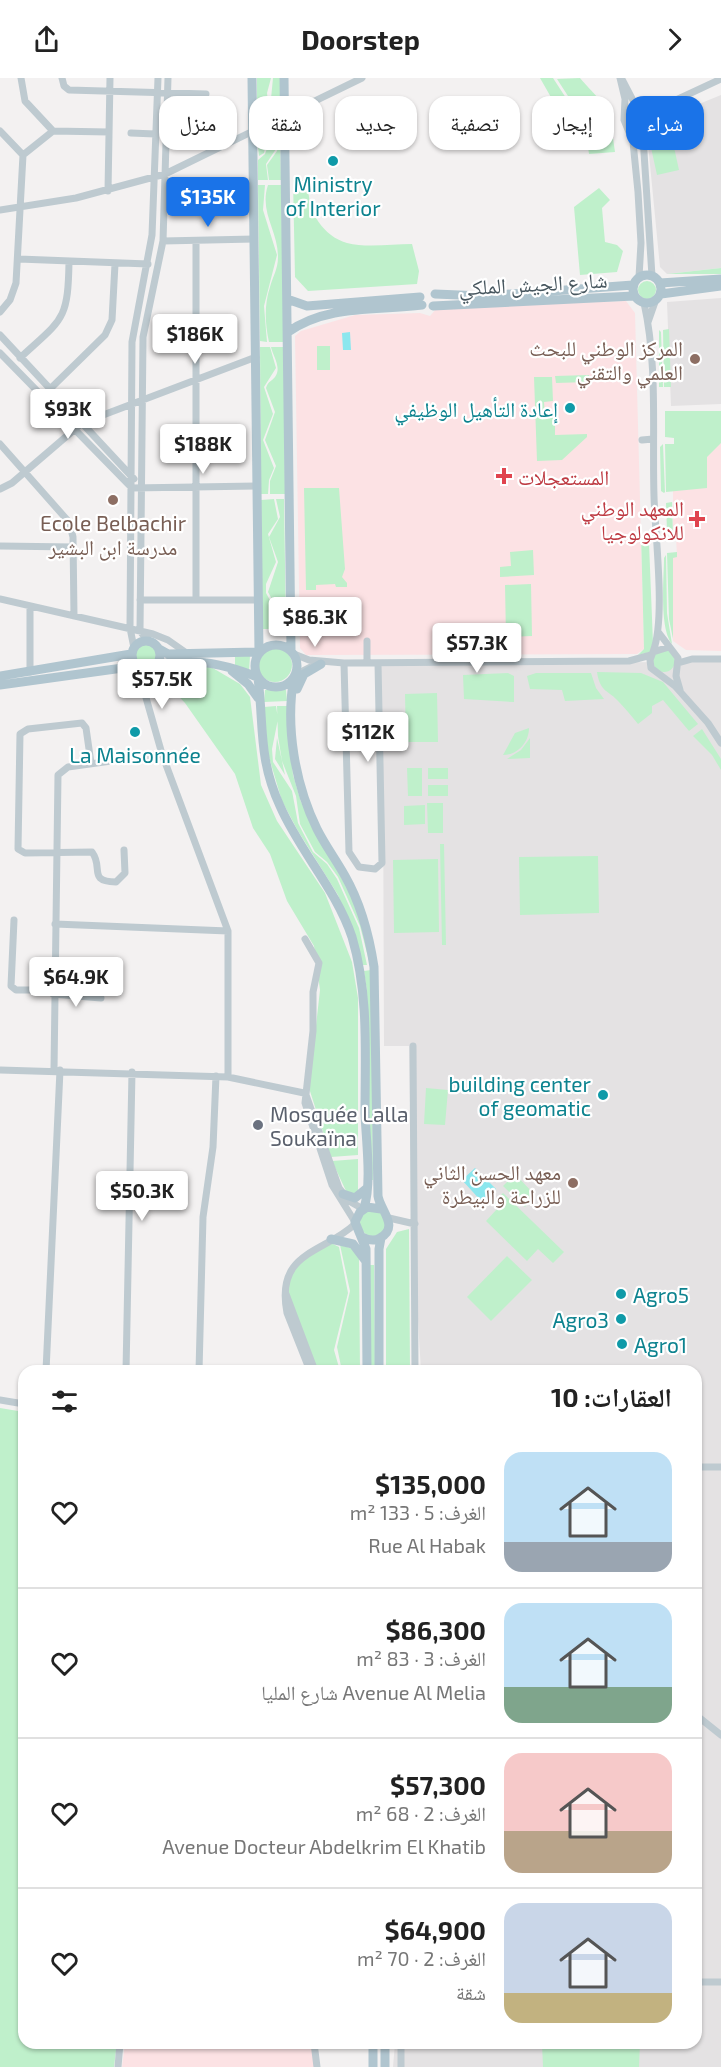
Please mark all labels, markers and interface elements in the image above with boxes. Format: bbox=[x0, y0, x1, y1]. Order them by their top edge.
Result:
icon: share bbox=[30, 23, 63, 56]
text: Doorstep bbox=[301, 23, 420, 55]
icon: forward bbox=[658, 23, 691, 56]
chip: منزل bbox=[159, 96, 237, 150]
chip: شقة bbox=[249, 96, 323, 150]
chip: جديد bbox=[335, 96, 417, 150]
chip: تصفية bbox=[429, 96, 520, 150]
chip: إيجار bbox=[532, 96, 614, 150]
chip: شراء bbox=[626, 96, 704, 150]
marker: Ministry of Interior bbox=[326, 154, 340, 168]
place label: Ministry of Interior bbox=[285, 171, 381, 220]
pin: $135K bbox=[166, 177, 250, 228]
text: $135K bbox=[180, 184, 236, 208]
street label: شارع الجيش الملكي bbox=[458, 267, 608, 305]
pin: $186K bbox=[153, 314, 237, 365]
text: $186K bbox=[166, 321, 224, 345]
place label: المركز الوطني للبحث العلمي والتقني bbox=[529, 335, 683, 389]
marker: المركز الوطني للبحث العلمي والتقني bbox=[688, 352, 702, 366]
pin: $93K bbox=[32, 389, 104, 440]
text: $93K bbox=[44, 396, 92, 420]
place label: إعادة التأهيل الوظيفي bbox=[394, 396, 558, 426]
marker: إعادة التأهيل الوظيفي bbox=[563, 401, 577, 415]
pin: $188K bbox=[161, 424, 245, 475]
text: $188K bbox=[174, 431, 232, 455]
place label: المستعجلات bbox=[518, 464, 609, 489]
marker: المستعجلات bbox=[495, 467, 513, 485]
marker: Ecole Belbachir مدرسة ابن البشير bbox=[106, 493, 120, 507]
place label: المعهد الوطني للانكولوجيا bbox=[581, 495, 684, 544]
place label: Ecole Belbachir مدرسة ابن البشير bbox=[40, 510, 187, 561]
marker: المعهد الوطني للانكولوجيا bbox=[688, 510, 706, 528]
pin: $86.3K bbox=[266, 597, 364, 648]
text: $86.3K bbox=[283, 604, 347, 628]
pin: $57.3K bbox=[428, 623, 526, 674]
text: $57.3K bbox=[446, 630, 508, 654]
pin: $57.5K bbox=[113, 659, 211, 710]
text: $57.5K bbox=[132, 666, 192, 690]
pin: $112K bbox=[326, 712, 410, 763]
text: $112K bbox=[341, 719, 395, 743]
marker: La Maisonnée bbox=[128, 725, 142, 739]
place label: La Maisonnée bbox=[69, 742, 201, 767]
pin: $64.9K bbox=[27, 957, 125, 1008]
text: $64.9K bbox=[43, 964, 109, 988]
place label: building center of geomatic bbox=[448, 1071, 592, 1120]
marker: building center of geomatic bbox=[596, 1088, 610, 1102]
place label: Mosquée Lalla Soukaïna bbox=[270, 1101, 409, 1150]
marker: Mosquée Lalla Soukaïna bbox=[251, 1118, 265, 1132]
place label: معهد الحسن الثاني للزراعة والبيطرة bbox=[423, 1159, 561, 1208]
pin: $50.3K bbox=[93, 1171, 191, 1222]
marker: معهد الحسن الثاني للزراعة والبيطرة bbox=[566, 1176, 580, 1190]
text: $50.3K bbox=[110, 1178, 174, 1202]
place label: Agro5 bbox=[633, 1282, 689, 1307]
marker: Agro5 bbox=[614, 1287, 628, 1301]
place label: Agro3 bbox=[552, 1307, 609, 1332]
marker: Agro3 bbox=[614, 1312, 628, 1326]
place label: Agro1 bbox=[634, 1332, 687, 1357]
marker: Agro1 bbox=[615, 1337, 629, 1351]
text: العقارات: 10 bbox=[551, 1381, 672, 1412]
icon: filters bbox=[48, 1385, 81, 1418]
text: $135,000 bbox=[375, 1468, 486, 1499]
icon: home bbox=[552, 1476, 624, 1548]
icon: heart bbox=[48, 1496, 81, 1529]
text: الغرف: 5 · 133 m² bbox=[350, 1500, 486, 1524]
text: Rue Al Habak bbox=[368, 1533, 486, 1557]
text: $86,300 bbox=[386, 1614, 486, 1645]
icon: home bbox=[552, 1627, 624, 1699]
text: الغرف: 3 · 83 m² bbox=[356, 1646, 486, 1670]
icon: heart bbox=[48, 1647, 81, 1680]
text: Avenue Al Melia شارع المليا bbox=[261, 1680, 486, 1704]
text: $57,300 bbox=[390, 1769, 486, 1800]
icon: home bbox=[552, 1777, 624, 1849]
icon: heart bbox=[48, 1797, 81, 1830]
text: الغرف: 2 · 68 m² bbox=[356, 1801, 486, 1825]
text: Avenue Docteur Abdelkrim El Khatib bbox=[162, 1834, 486, 1858]
text: $64,900 bbox=[385, 1914, 486, 1945]
icon: home bbox=[552, 1927, 624, 1999]
text: الغرف: 2 · 70 m² bbox=[357, 1946, 486, 1970]
icon: heart bbox=[48, 1947, 81, 1980]
text: شقة bbox=[456, 1980, 486, 2004]

